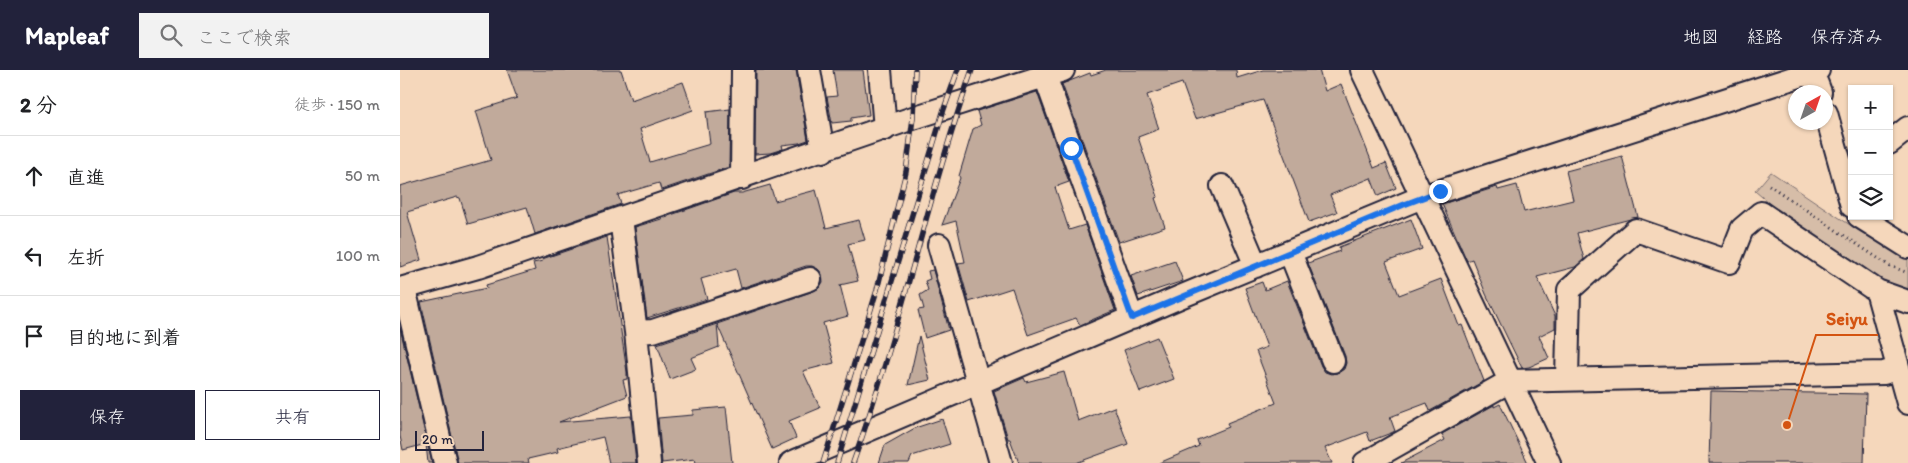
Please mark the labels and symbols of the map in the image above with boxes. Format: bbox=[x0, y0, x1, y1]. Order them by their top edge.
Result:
north arrow bbox=[1788, 85, 1833, 130]
route start bbox=[1060, 137, 1083, 160]
route end bbox=[1429, 180, 1452, 203]
callout: Seiyu bbox=[1816, 302, 1878, 335]
text: Seiyu bbox=[1826, 308, 1869, 330]
scale bar bbox=[415, 428, 484, 451]

